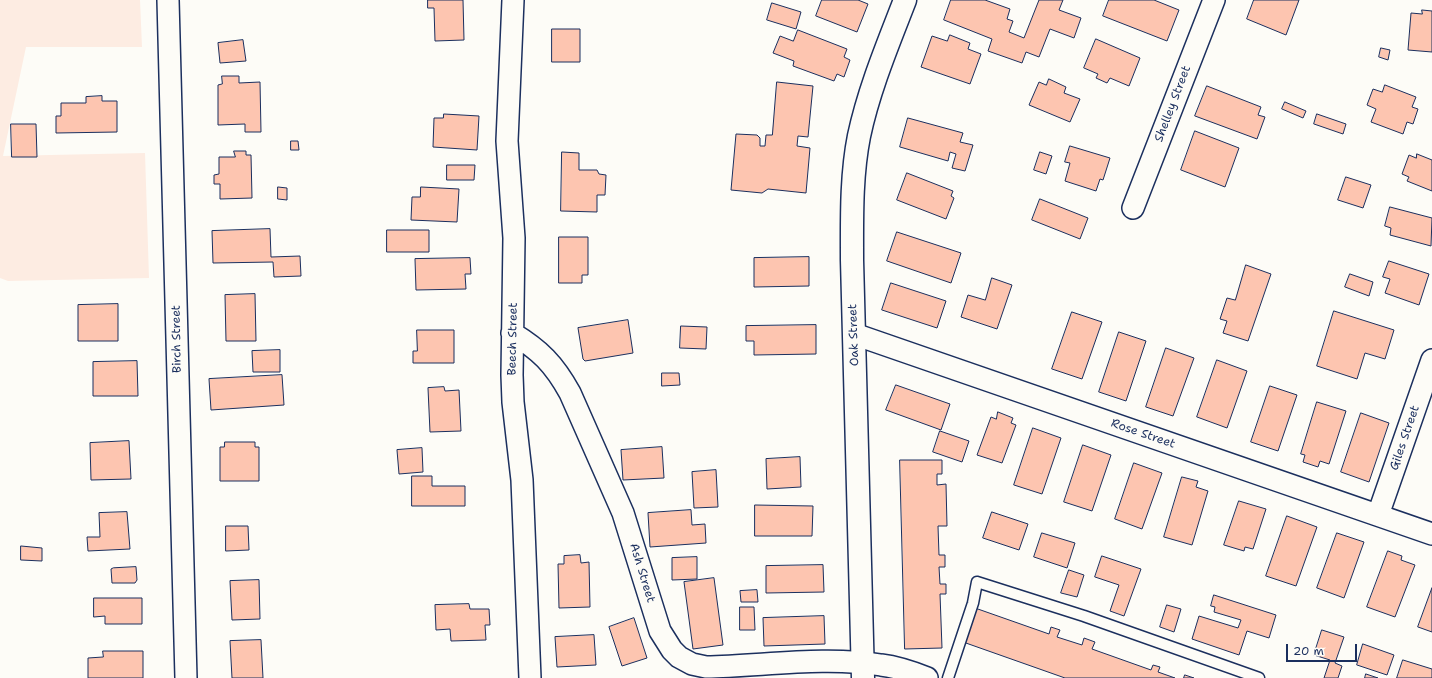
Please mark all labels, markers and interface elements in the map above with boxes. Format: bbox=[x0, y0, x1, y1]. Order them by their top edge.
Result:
street label: Shelley Street bbox=[1152, 64, 1194, 144]
street label: Beech Street bbox=[505, 302, 521, 376]
street label: Oak Street bbox=[846, 304, 862, 366]
street label: Birch Street bbox=[169, 305, 185, 373]
street label: Giles Street bbox=[1387, 404, 1423, 472]
street label: Rose Street bbox=[1109, 416, 1177, 452]
street label: Ash Street bbox=[626, 542, 658, 604]
scale bar bbox=[1288, 636, 1359, 662]
text: 20 m bbox=[1293, 643, 1324, 659]

